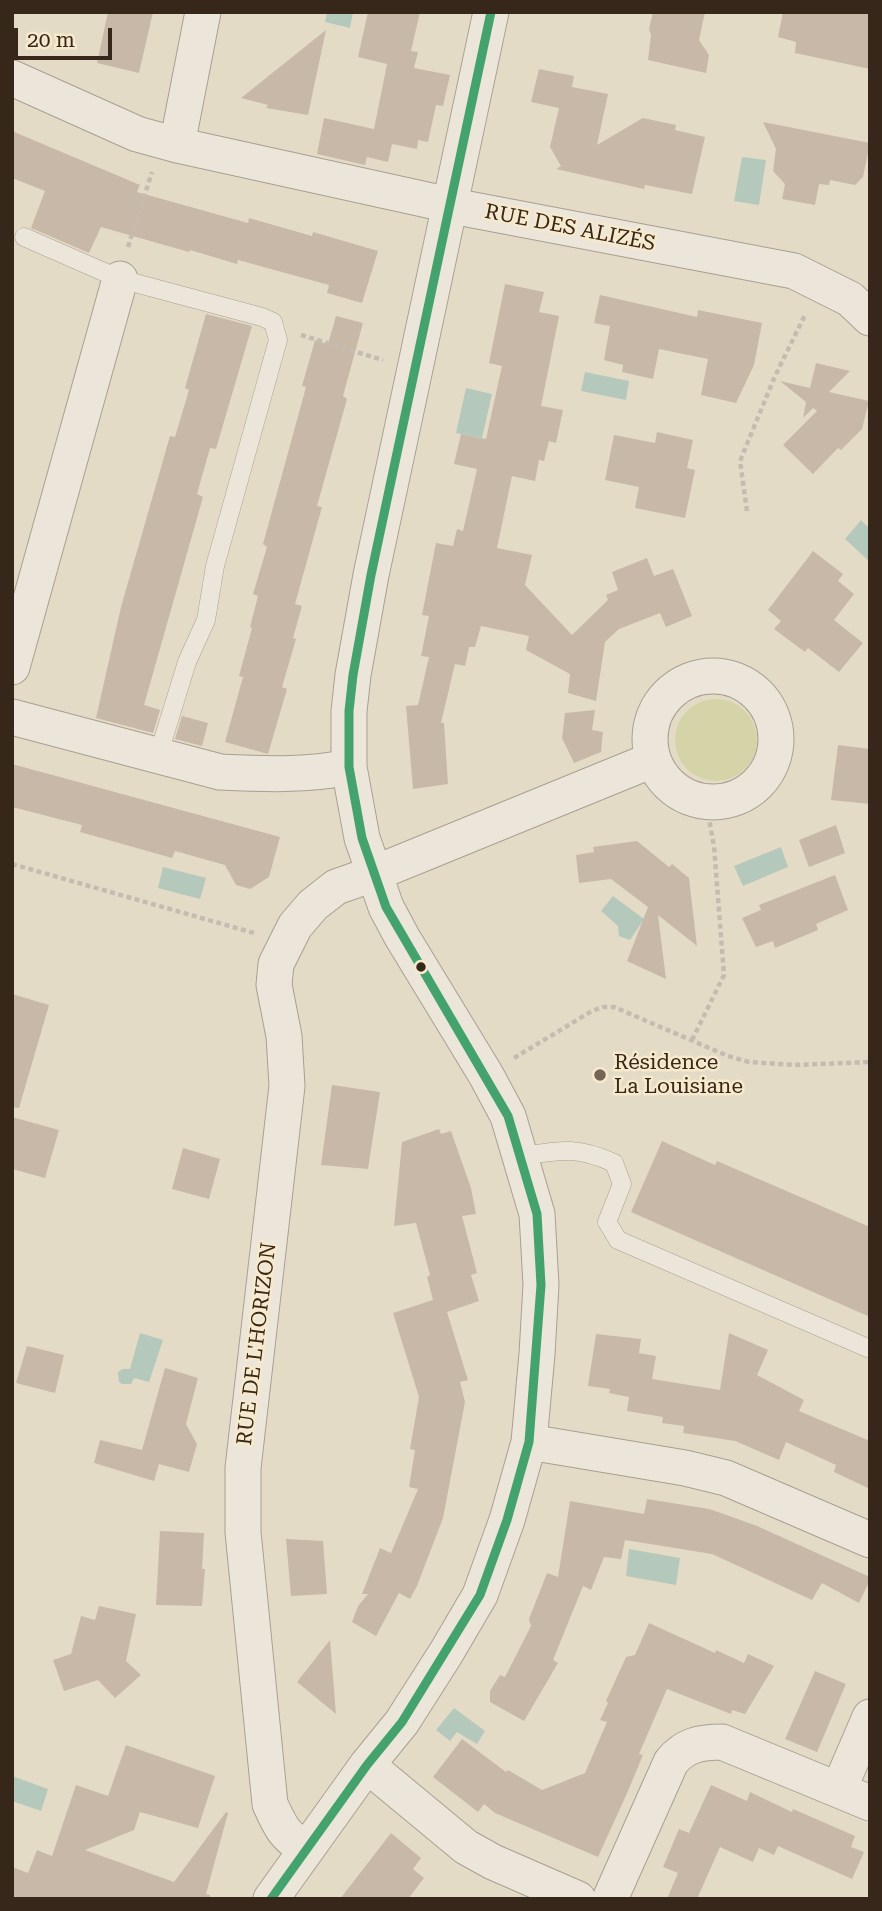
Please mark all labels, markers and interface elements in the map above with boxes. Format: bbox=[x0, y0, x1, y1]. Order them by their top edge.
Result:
scale bar bbox=[18, 14, 116, 58]
text: 20 m bbox=[27, 28, 75, 52]
street label: RUE DES ALIZÉS bbox=[483, 199, 657, 257]
unlabelled marker bbox=[414, 960, 428, 974]
place label: Résidence La Louisiane bbox=[614, 1050, 743, 1100]
marker: Résidence La Louisiane bbox=[592, 1067, 608, 1083]
street label: RUE DE L'HORIZON bbox=[232, 1241, 282, 1447]

